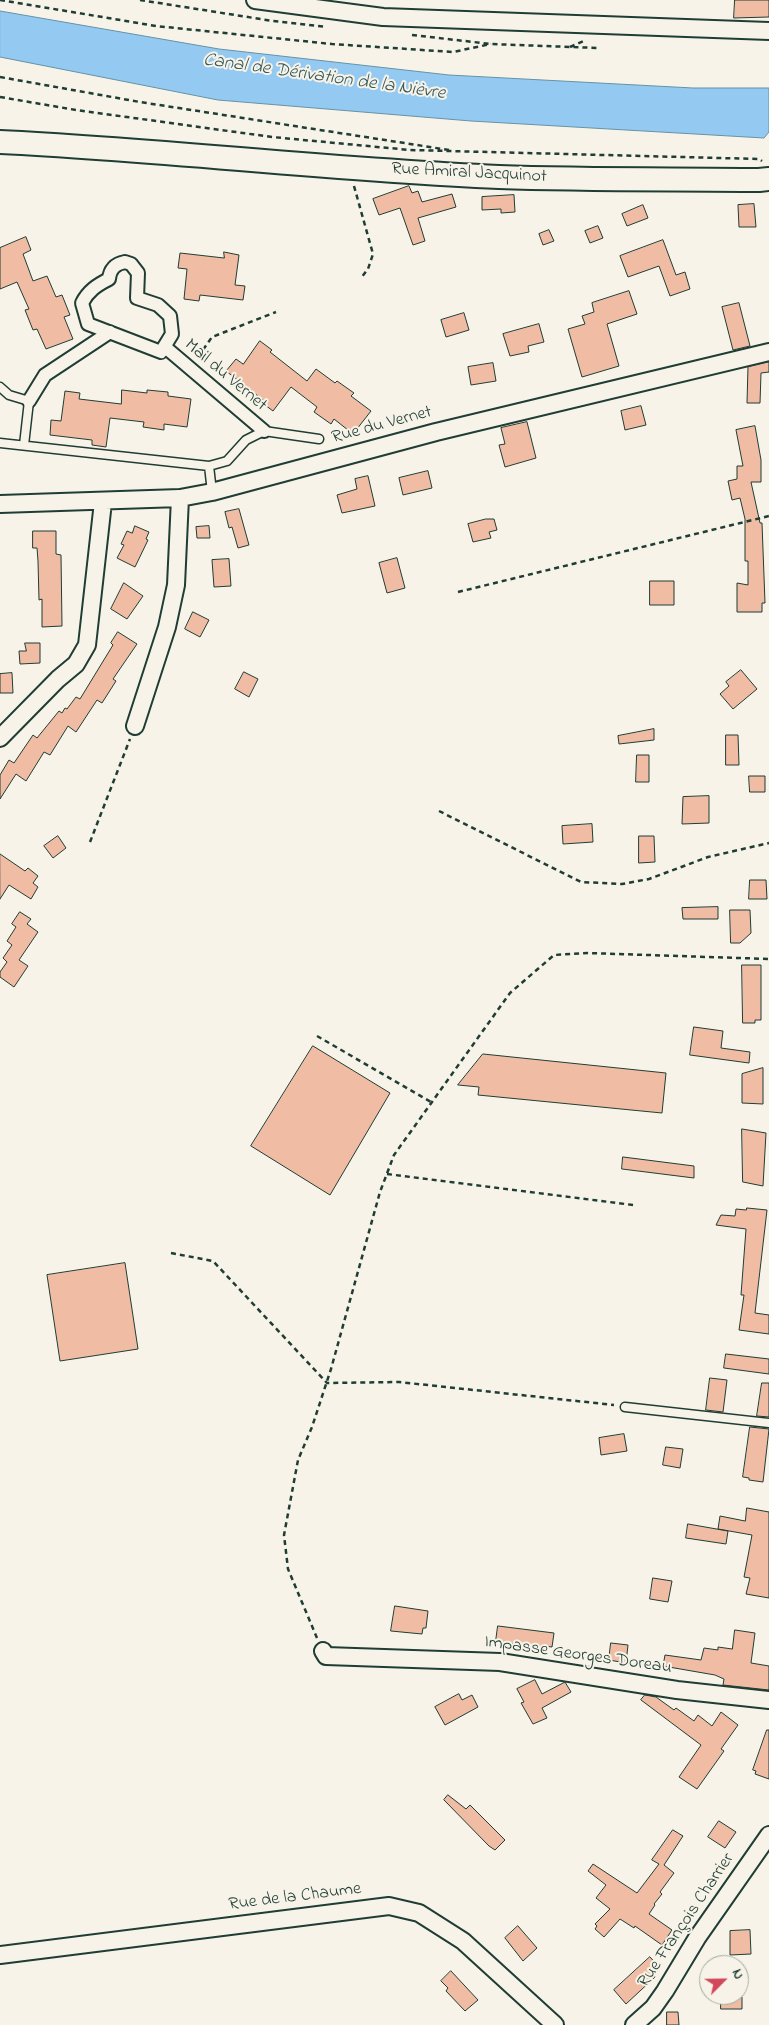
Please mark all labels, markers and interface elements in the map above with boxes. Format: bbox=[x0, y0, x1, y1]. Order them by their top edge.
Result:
water label: Canal de Dérivation de la Nièvre bbox=[202, 50, 446, 106]
street label: Rue Amiral Jacquinot bbox=[391, 159, 547, 189]
street label: Mail du Vernet bbox=[179, 335, 271, 417]
street label: Rue du Vernet bbox=[330, 402, 434, 450]
street label: Impasse Georges Doreau bbox=[483, 1632, 673, 1680]
street label: Rue François Charrier bbox=[634, 1850, 740, 1992]
street label: Rue de la Chaume bbox=[228, 1879, 362, 1917]
north arrow bbox=[699, 1955, 749, 2005]
text: N bbox=[726, 1966, 749, 1983]

